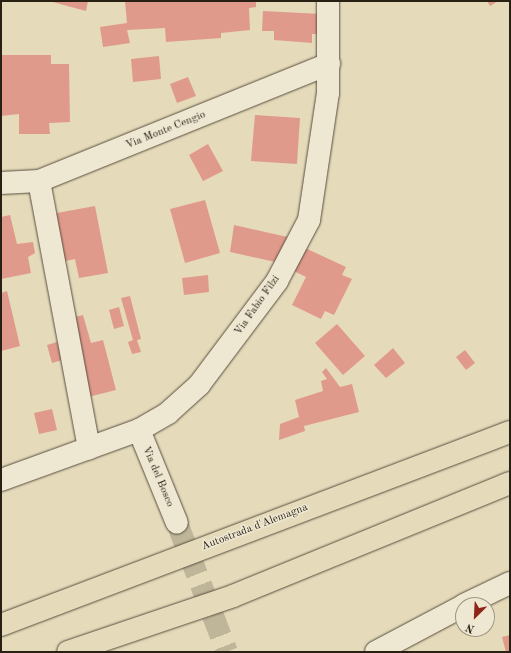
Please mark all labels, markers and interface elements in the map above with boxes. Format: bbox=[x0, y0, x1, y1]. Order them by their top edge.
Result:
street label: Via Monte Cengio bbox=[124, 109, 208, 153]
street label: Via Fabio Filzi bbox=[233, 274, 283, 338]
street label: Via del Bosco bbox=[138, 445, 176, 509]
street label: Autostrada d'Alemagna bbox=[200, 502, 310, 554]
north arrow bbox=[455, 597, 495, 637]
text: N bbox=[464, 621, 476, 634]

